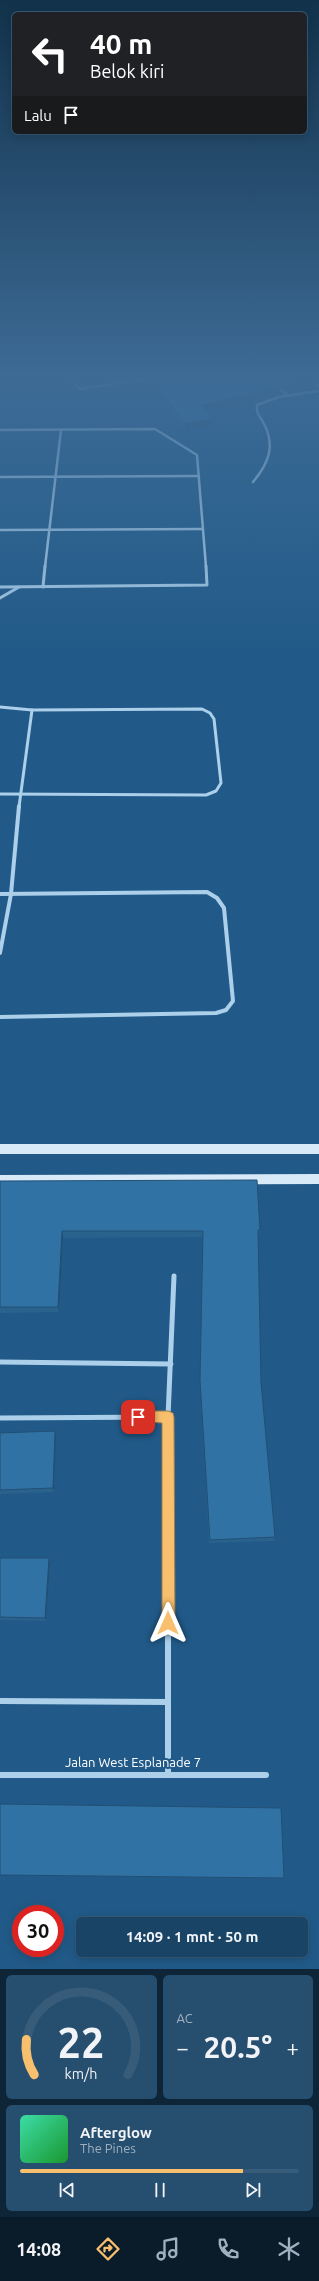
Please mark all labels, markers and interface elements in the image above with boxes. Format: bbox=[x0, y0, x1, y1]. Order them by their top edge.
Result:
icon: left bbox=[24, 28, 76, 80]
text: 40 m bbox=[90, 28, 152, 59]
text: Belok kiri bbox=[90, 61, 164, 81]
icon: arrive bbox=[60, 104, 82, 126]
text: Lalu bbox=[24, 107, 52, 124]
pin bbox=[121, 1400, 155, 1434]
icon: arrive bbox=[127, 1406, 149, 1428]
position arrow bbox=[147, 1602, 189, 1644]
street label: Jalan West Esplanade 7 bbox=[65, 1755, 201, 1769]
speed limit sign: 30 bbox=[12, 1905, 64, 1957]
text: 14:09 · 1 mnt · 50 m bbox=[126, 1928, 258, 1945]
text: AC bbox=[177, 2011, 193, 2025]
text: 22 bbox=[58, 2019, 105, 2066]
text: 20.5° bbox=[203, 2030, 272, 2064]
text: − bbox=[177, 2035, 189, 2060]
text: + bbox=[287, 2035, 299, 2060]
text: km/h bbox=[65, 2066, 98, 2082]
text: Afterglow bbox=[80, 2124, 152, 2141]
text: The Pines bbox=[80, 2141, 136, 2155]
icon: previous bbox=[56, 2179, 78, 2201]
icon: pause bbox=[149, 2179, 171, 2201]
icon: next bbox=[242, 2179, 264, 2201]
icon: directions bbox=[94, 2235, 122, 2263]
icon: music bbox=[154, 2235, 182, 2263]
icon: phone bbox=[214, 2235, 242, 2263]
icon: climate bbox=[275, 2235, 303, 2263]
text: 14:08 bbox=[16, 2239, 61, 2259]

